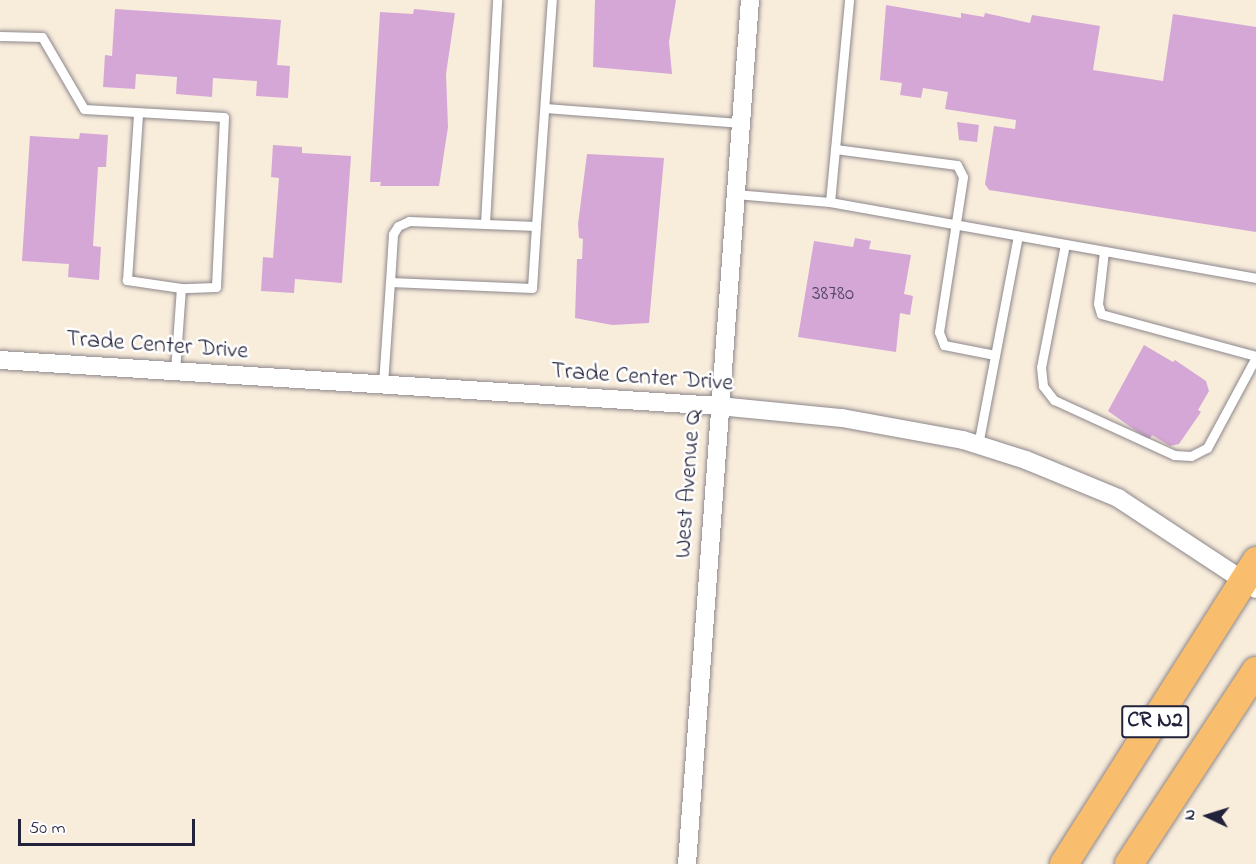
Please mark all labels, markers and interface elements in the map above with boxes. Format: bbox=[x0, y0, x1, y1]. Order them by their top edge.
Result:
house number: 38780 bbox=[812, 281, 854, 307]
street label: Trade Center Drive bbox=[65, 325, 249, 367]
street label: Trade Center Drive bbox=[550, 357, 734, 399]
street label: West Avenue Q bbox=[669, 409, 709, 559]
road number: CR N2 bbox=[1120, 703, 1190, 741]
north arrow bbox=[1178, 786, 1238, 846]
scale bar bbox=[21, 807, 198, 845]
text: N bbox=[1178, 809, 1202, 821]
text: 50 m bbox=[29, 816, 66, 842]

